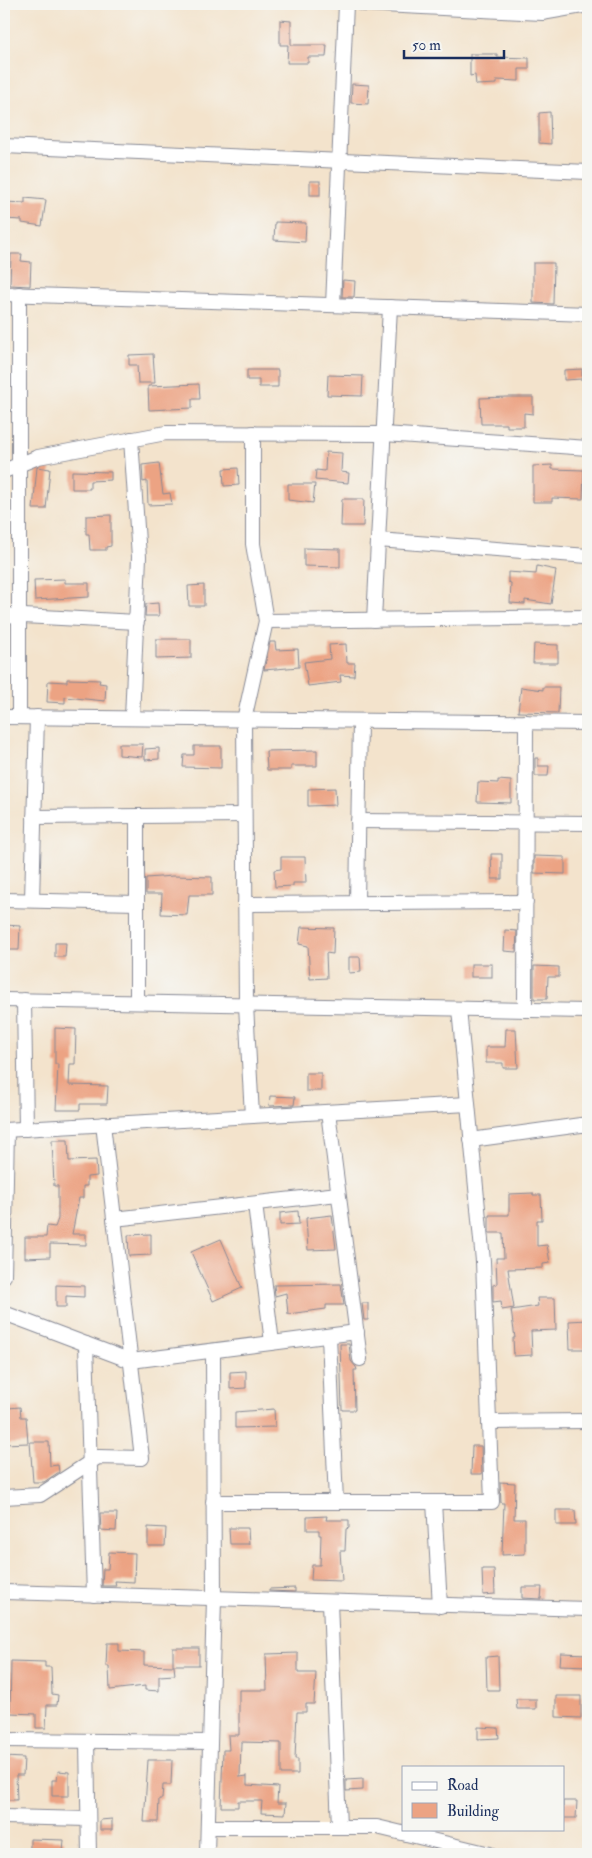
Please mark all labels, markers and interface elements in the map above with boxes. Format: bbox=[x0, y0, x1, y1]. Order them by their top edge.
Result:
scale bar bbox=[404, 28, 504, 60]
text: 50 m bbox=[412, 36, 441, 55]
legend bbox=[402, 1766, 564, 1830]
text: Road bbox=[447, 1776, 479, 1795]
text: Building bbox=[447, 1802, 499, 1821]

